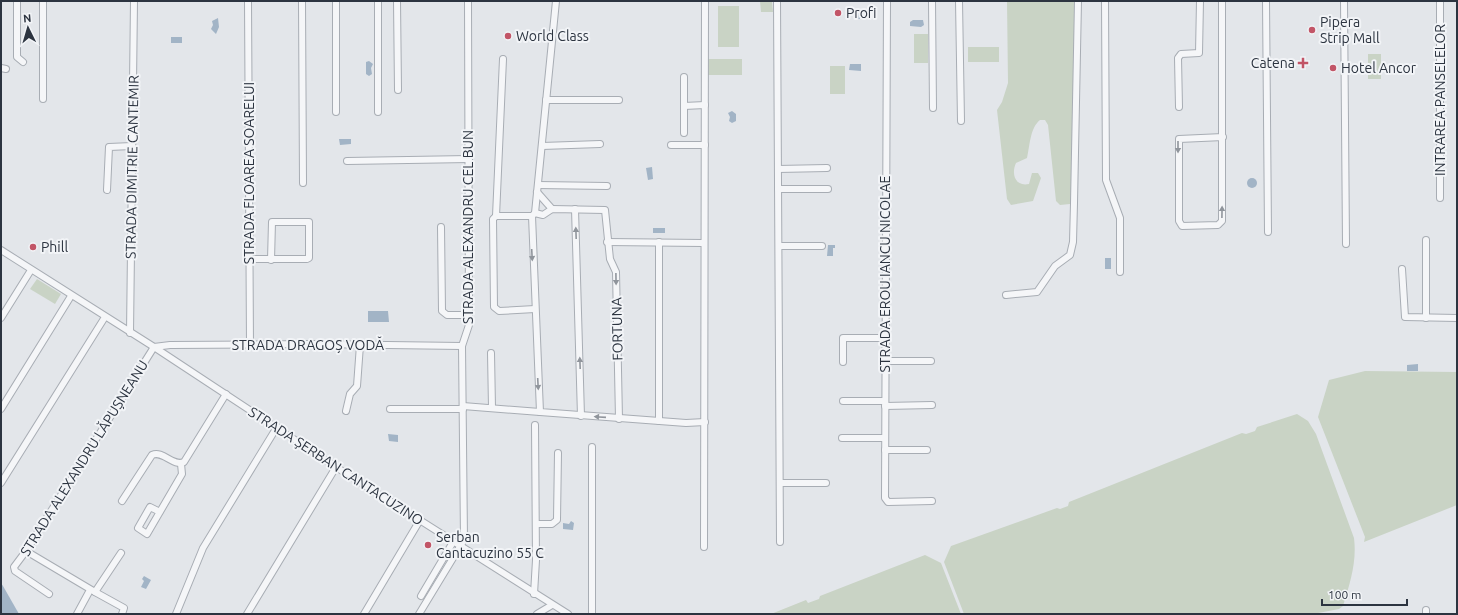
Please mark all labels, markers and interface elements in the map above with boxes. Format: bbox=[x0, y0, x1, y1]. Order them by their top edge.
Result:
place label: Profi bbox=[846, 5, 877, 21]
north arrow bbox=[8, 8, 48, 48]
marker: Profi bbox=[833, 8, 843, 18]
text: N bbox=[23, 12, 32, 24]
place label: Pipera Strip Mall bbox=[1320, 14, 1380, 46]
street label: INTRAREA PANSELELOR bbox=[1432, 24, 1448, 176]
marker: Pipera Strip Mall bbox=[1307, 25, 1317, 35]
place label: World Class bbox=[516, 28, 589, 44]
marker: World Class bbox=[503, 31, 513, 41]
place label: Catena bbox=[1251, 55, 1295, 71]
marker: Catena bbox=[1298, 58, 1308, 68]
place label: Hotel Ancor bbox=[1341, 60, 1417, 76]
marker: Hotel Ancor bbox=[1328, 63, 1338, 73]
street label: STRADA DIMITRIE CANTEMIR bbox=[122, 75, 142, 259]
street label: STRADA FLOAREA SOARELUI bbox=[241, 82, 257, 264]
street label: STRADA ALEXANDRU CEL BUN bbox=[460, 130, 476, 324]
one-way arrow bbox=[1175, 141, 1181, 154]
street label: STRADA EROU IANCU NICOLAE bbox=[877, 175, 893, 372]
one-way arrow bbox=[1219, 205, 1225, 218]
one-way arrow bbox=[573, 226, 579, 239]
place label: Phill bbox=[41, 239, 68, 255]
marker: Phill bbox=[28, 242, 38, 252]
one-way arrow bbox=[529, 249, 535, 262]
one-way arrow bbox=[613, 273, 619, 286]
street label: FORTUNA bbox=[608, 297, 626, 361]
street label: STRADA DRAGOȘ VODĂ bbox=[232, 336, 384, 353]
one-way arrow bbox=[577, 356, 583, 369]
street label: STRADA ALEXANDRU LĂPUȘNEANU bbox=[16, 357, 151, 559]
one-way arrow bbox=[535, 378, 542, 390]
street label: STRADA ȘERBAN CANTACUZINO bbox=[246, 403, 426, 529]
one-way arrow bbox=[594, 414, 606, 421]
place label: Serban Cantacuzino 55 C bbox=[436, 529, 544, 561]
marker: Serban Cantacuzino 55 C bbox=[423, 540, 433, 550]
scale bar bbox=[1322, 581, 1407, 607]
text: 100 m bbox=[1328, 588, 1361, 601]

